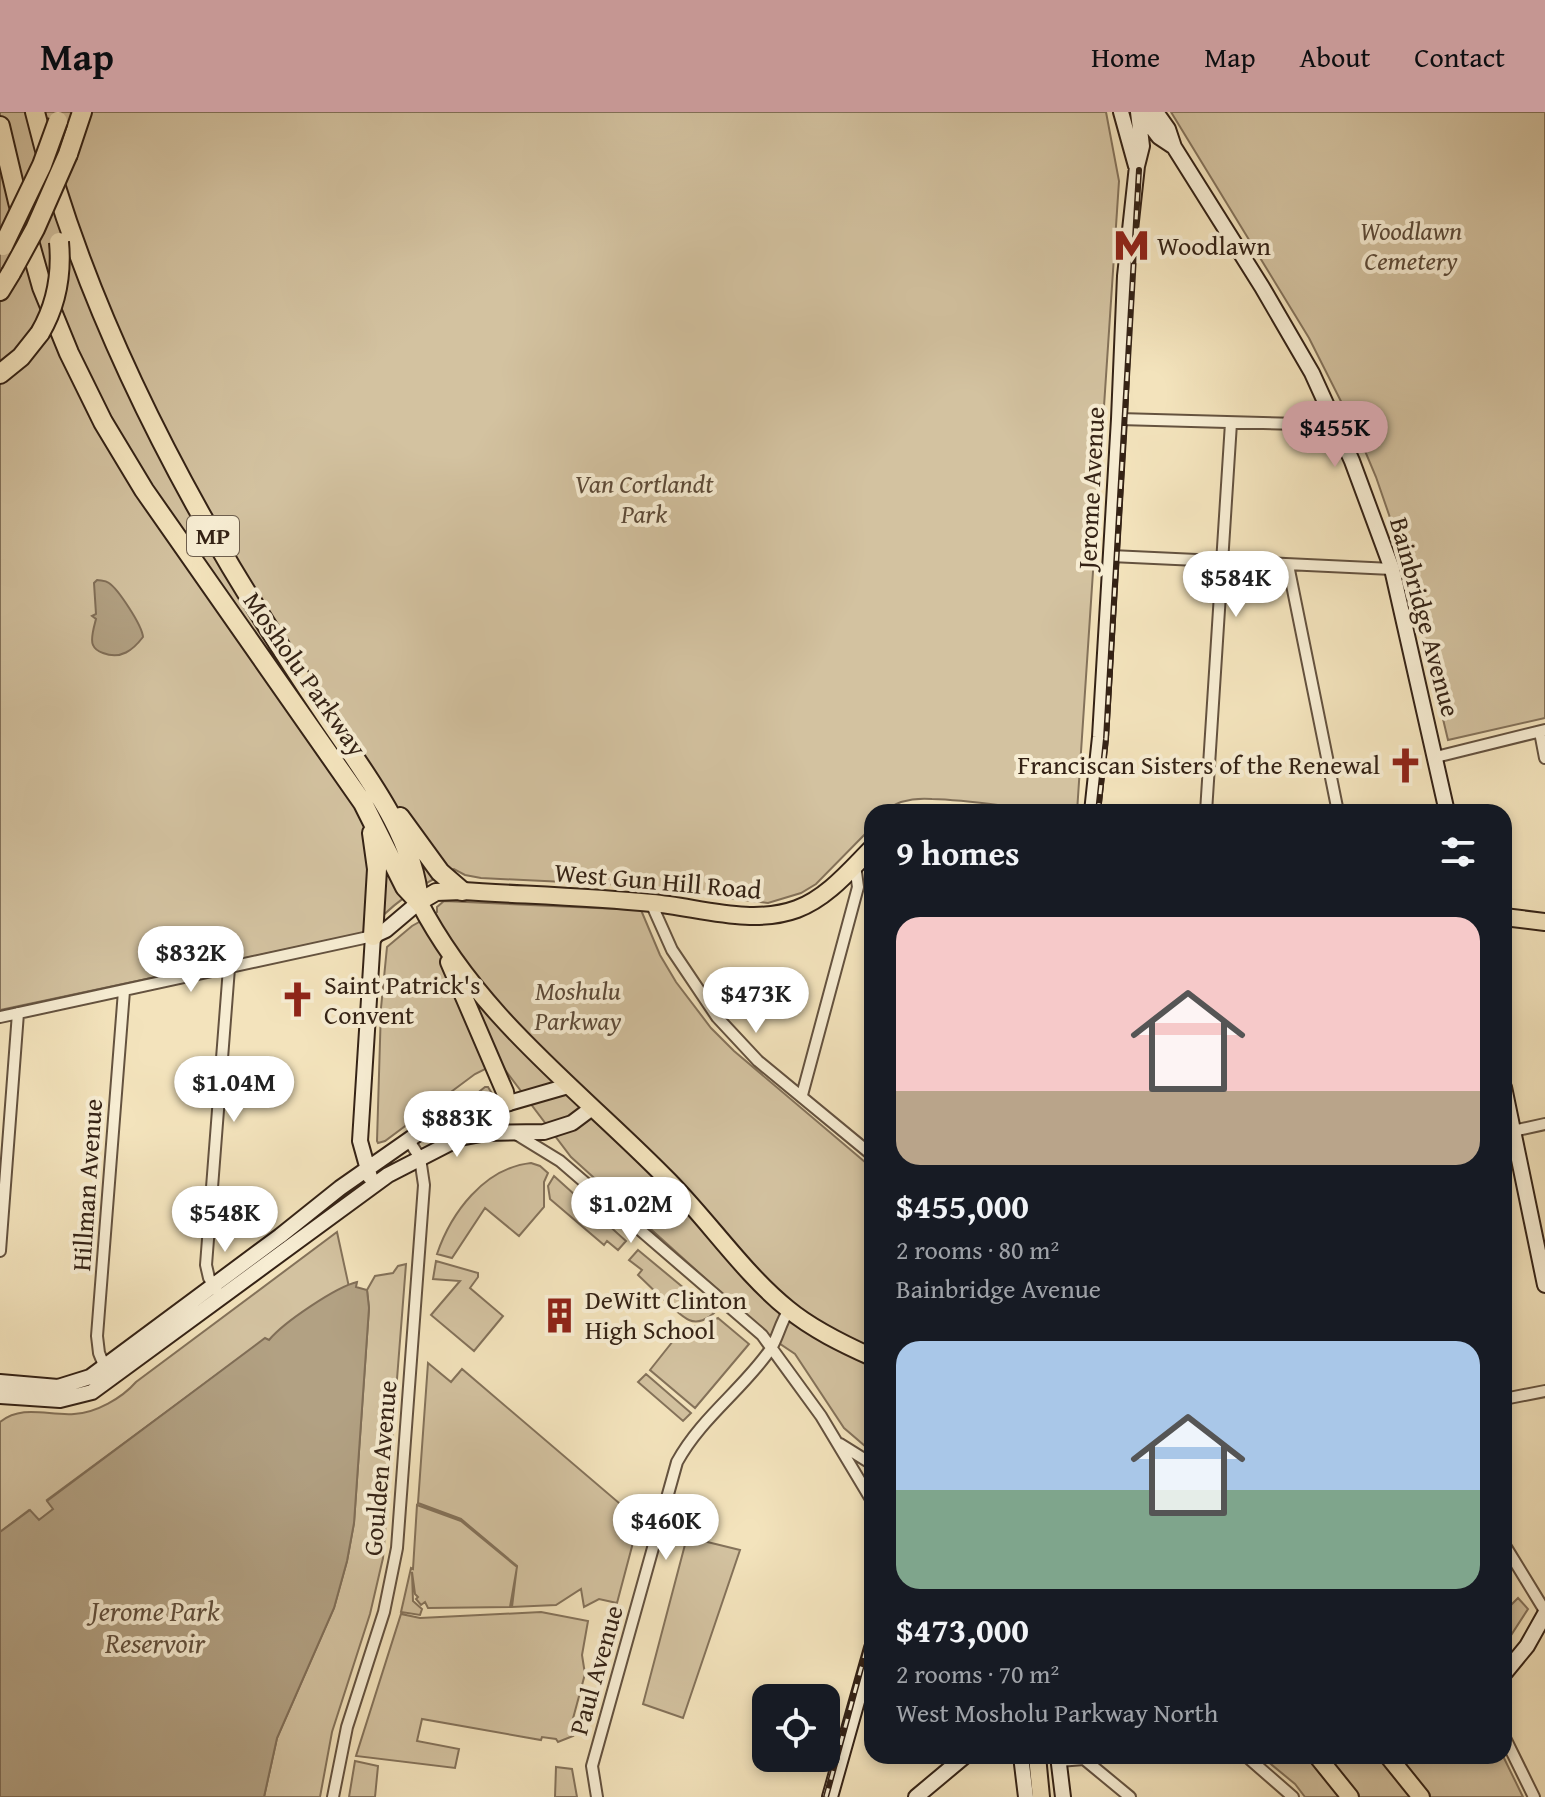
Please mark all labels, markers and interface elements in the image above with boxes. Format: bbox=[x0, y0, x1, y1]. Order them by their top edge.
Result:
text: Map bbox=[40, 28, 114, 84]
text: Home bbox=[1091, 36, 1160, 77]
text: Map bbox=[1204, 36, 1256, 77]
text: About bbox=[1300, 36, 1370, 77]
text: Contact bbox=[1414, 36, 1505, 77]
park label: Woodlawn Cemetery bbox=[1360, 211, 1462, 280]
place label: Woodlawn bbox=[1157, 226, 1271, 265]
metro station icon: Woodlawn bbox=[1112, 227, 1150, 265]
pin: $455K bbox=[1279, 401, 1391, 469]
street label: Jerome Avenue bbox=[1067, 406, 1114, 573]
text: $455K bbox=[1300, 407, 1370, 446]
park label: Van Cortlandt Park bbox=[575, 464, 714, 533]
street label: Bainbridge Avenue bbox=[1380, 513, 1471, 721]
road number: MP bbox=[187, 516, 239, 556]
pin: $584K bbox=[1180, 551, 1292, 619]
text: $584K bbox=[1201, 557, 1271, 596]
street label: Mosholu Parkway bbox=[234, 583, 377, 764]
place label: Franciscan Sisters of the Renewal bbox=[1018, 745, 1380, 784]
church icon: Franciscan Sisters of the Renewal bbox=[1387, 746, 1425, 784]
text: 9 homes bbox=[896, 828, 1020, 877]
icon: filters bbox=[1436, 830, 1480, 874]
street label: West Gun Hill Road bbox=[553, 852, 763, 909]
pin: $832K bbox=[135, 926, 247, 994]
text: $832K bbox=[156, 932, 226, 971]
place label: Saint Patrick's Convent bbox=[324, 965, 481, 1034]
pin: $473K bbox=[700, 967, 812, 1035]
icon: home bbox=[1116, 969, 1260, 1113]
park label: Moshulu Parkway bbox=[534, 971, 621, 1040]
text: $473K bbox=[721, 973, 791, 1012]
church icon: Saint Patrick's Convent bbox=[279, 981, 317, 1019]
pin: $1.04M bbox=[169, 1056, 299, 1124]
text: $1.04M bbox=[192, 1062, 276, 1101]
pin: $883K bbox=[401, 1091, 513, 1159]
street label: Hillman Avenue bbox=[61, 1097, 112, 1273]
text: $883K bbox=[422, 1097, 492, 1136]
pin: $1.02M bbox=[566, 1177, 696, 1245]
text: $455,000 bbox=[896, 1181, 1029, 1230]
text: $1.02M bbox=[589, 1183, 673, 1222]
pin: $548K bbox=[169, 1186, 281, 1254]
text: $548K bbox=[190, 1192, 260, 1231]
text: 2 rooms · 80 m² bbox=[896, 1230, 1059, 1269]
text: Bainbridge Avenue bbox=[896, 1269, 1101, 1308]
place label: DeWitt Clinton High School bbox=[585, 1280, 747, 1349]
building icon: DeWitt Clinton High School bbox=[540, 1296, 578, 1334]
street label: Goulden Avenue bbox=[352, 1378, 407, 1557]
icon: home bbox=[1116, 1393, 1260, 1537]
pin: $460K bbox=[610, 1494, 722, 1562]
text: $460K bbox=[631, 1500, 701, 1539]
water label: Jerome Park Reservoir bbox=[87, 1590, 220, 1663]
street label: Paul Avenue bbox=[558, 1600, 633, 1739]
text: $473,000 bbox=[896, 1605, 1029, 1654]
text: 2 rooms · 70 m² bbox=[896, 1654, 1059, 1693]
map controls bbox=[752, 1684, 840, 1772]
button: locate bbox=[752, 1684, 840, 1772]
text: West Mosholu Parkway North bbox=[896, 1693, 1218, 1732]

